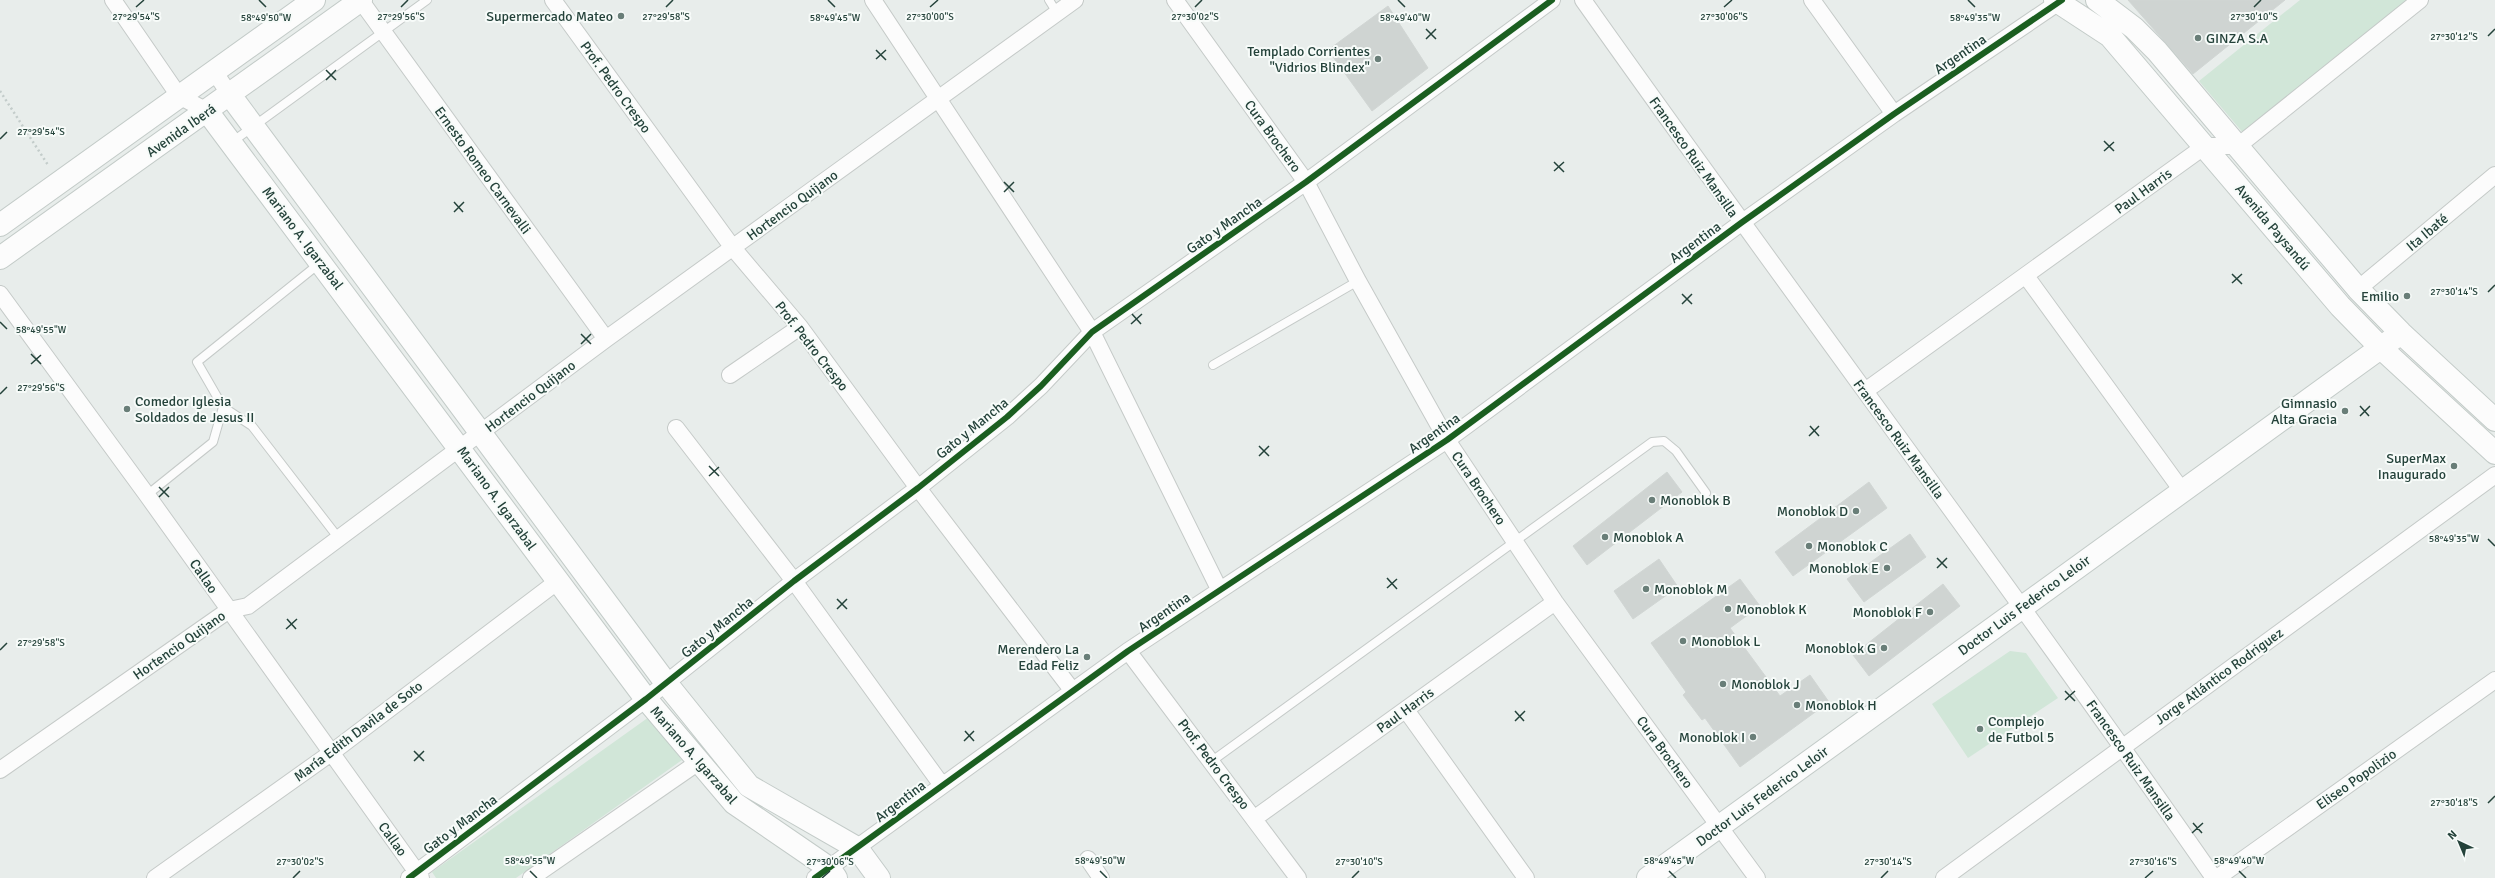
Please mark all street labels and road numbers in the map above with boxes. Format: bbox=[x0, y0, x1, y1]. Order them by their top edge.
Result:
street label: Argentina bbox=[1931, 31, 1990, 78]
street label: Prof. Pedro Crespo bbox=[577, 38, 655, 136]
street label: Francesco Ruiz Mansilla bbox=[1646, 94, 1742, 221]
street label: Cura Brochero bbox=[1241, 97, 1304, 176]
street label: Avenida Iberá bbox=[143, 100, 219, 161]
street label: Ernesto Romeo Carnevalli bbox=[431, 103, 535, 237]
street label: Paul Harris bbox=[2111, 165, 2175, 218]
street label: Hortencio Quijano bbox=[743, 167, 841, 244]
street label: Avenida Paysandú bbox=[2232, 181, 2314, 274]
street label: Mariano A. Igarzabal bbox=[258, 184, 347, 293]
street label: Gato y Mancha bbox=[1183, 193, 1265, 258]
street label: Ita Ibaté bbox=[2403, 210, 2452, 255]
street label: Argentina bbox=[1666, 218, 1724, 267]
street label: Prof. Pedro Crespo bbox=[771, 298, 852, 395]
street label: Hortencio Quijano bbox=[482, 357, 579, 436]
street label: Francesco Ruiz Mansilla bbox=[1850, 376, 1948, 502]
street label: Gato y Mancha bbox=[933, 394, 1012, 463]
street label: Argentina bbox=[1405, 409, 1463, 457]
street label: Mariano A. Igarzabal bbox=[453, 443, 540, 554]
street label: Cura Brochero bbox=[1448, 448, 1509, 528]
street label: Doctor Luis Federico Leloir bbox=[1955, 551, 2094, 659]
street label: Callao bbox=[186, 556, 221, 597]
street label: Argentina bbox=[1135, 589, 1194, 636]
street label: Gato y Mancha bbox=[678, 593, 757, 662]
street label: Hortencio Quijano bbox=[130, 607, 229, 684]
street label: Jorge Atlántico Rodriguez bbox=[2152, 624, 2287, 729]
street label: María Edith Davila de Soto bbox=[291, 677, 426, 785]
street label: Paul Harris bbox=[1373, 684, 1437, 737]
street label: Francesco Ruiz Mansilla bbox=[2083, 697, 2179, 824]
street label: Mariano A. Igarzabal bbox=[646, 703, 741, 808]
street label: Cura Brochero bbox=[1633, 713, 1696, 792]
street label: Prof. Pedro Crespo bbox=[1174, 716, 1253, 813]
street label: Doctor Luis Federico Leloir bbox=[1693, 742, 1832, 850]
street label: Eliseo Popolizio bbox=[2313, 746, 2400, 813]
street label: Argentina bbox=[872, 777, 929, 826]
street label: Gato y Mancha bbox=[420, 791, 501, 858]
street label: Callao bbox=[375, 819, 411, 860]

